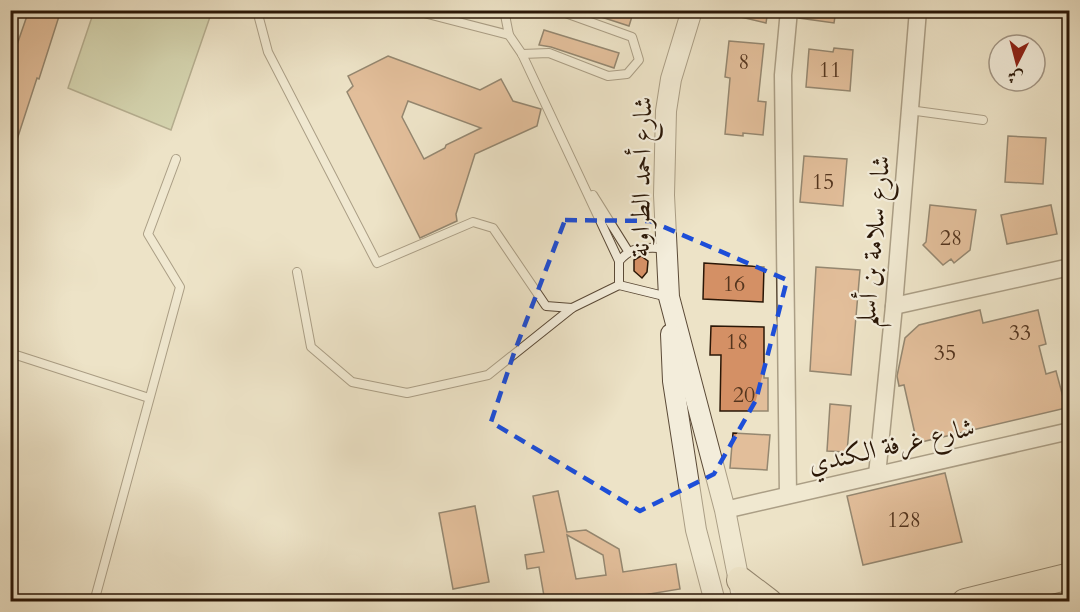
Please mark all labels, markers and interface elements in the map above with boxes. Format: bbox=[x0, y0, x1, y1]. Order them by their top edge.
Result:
north arrow bbox=[987, 33, 1047, 93]
house number: 8 bbox=[738, 47, 750, 77]
house number: 11 bbox=[819, 55, 841, 85]
text: ش bbox=[1006, 65, 1025, 89]
street label: شارع أحمد الطراونة bbox=[623, 96, 664, 258]
street label: شارع سلامة بن أسلم bbox=[849, 154, 906, 329]
house number: 15 bbox=[812, 167, 834, 197]
house number: 28 bbox=[940, 223, 962, 253]
house number: 16 bbox=[723, 269, 745, 299]
house number: 33 bbox=[1009, 318, 1031, 348]
house number: 18 bbox=[726, 327, 748, 357]
house number: 35 bbox=[934, 338, 956, 368]
house number: 20 bbox=[733, 380, 755, 410]
street label: شارع غرفة الكندي bbox=[804, 409, 979, 486]
house number: 128 bbox=[887, 505, 921, 535]

